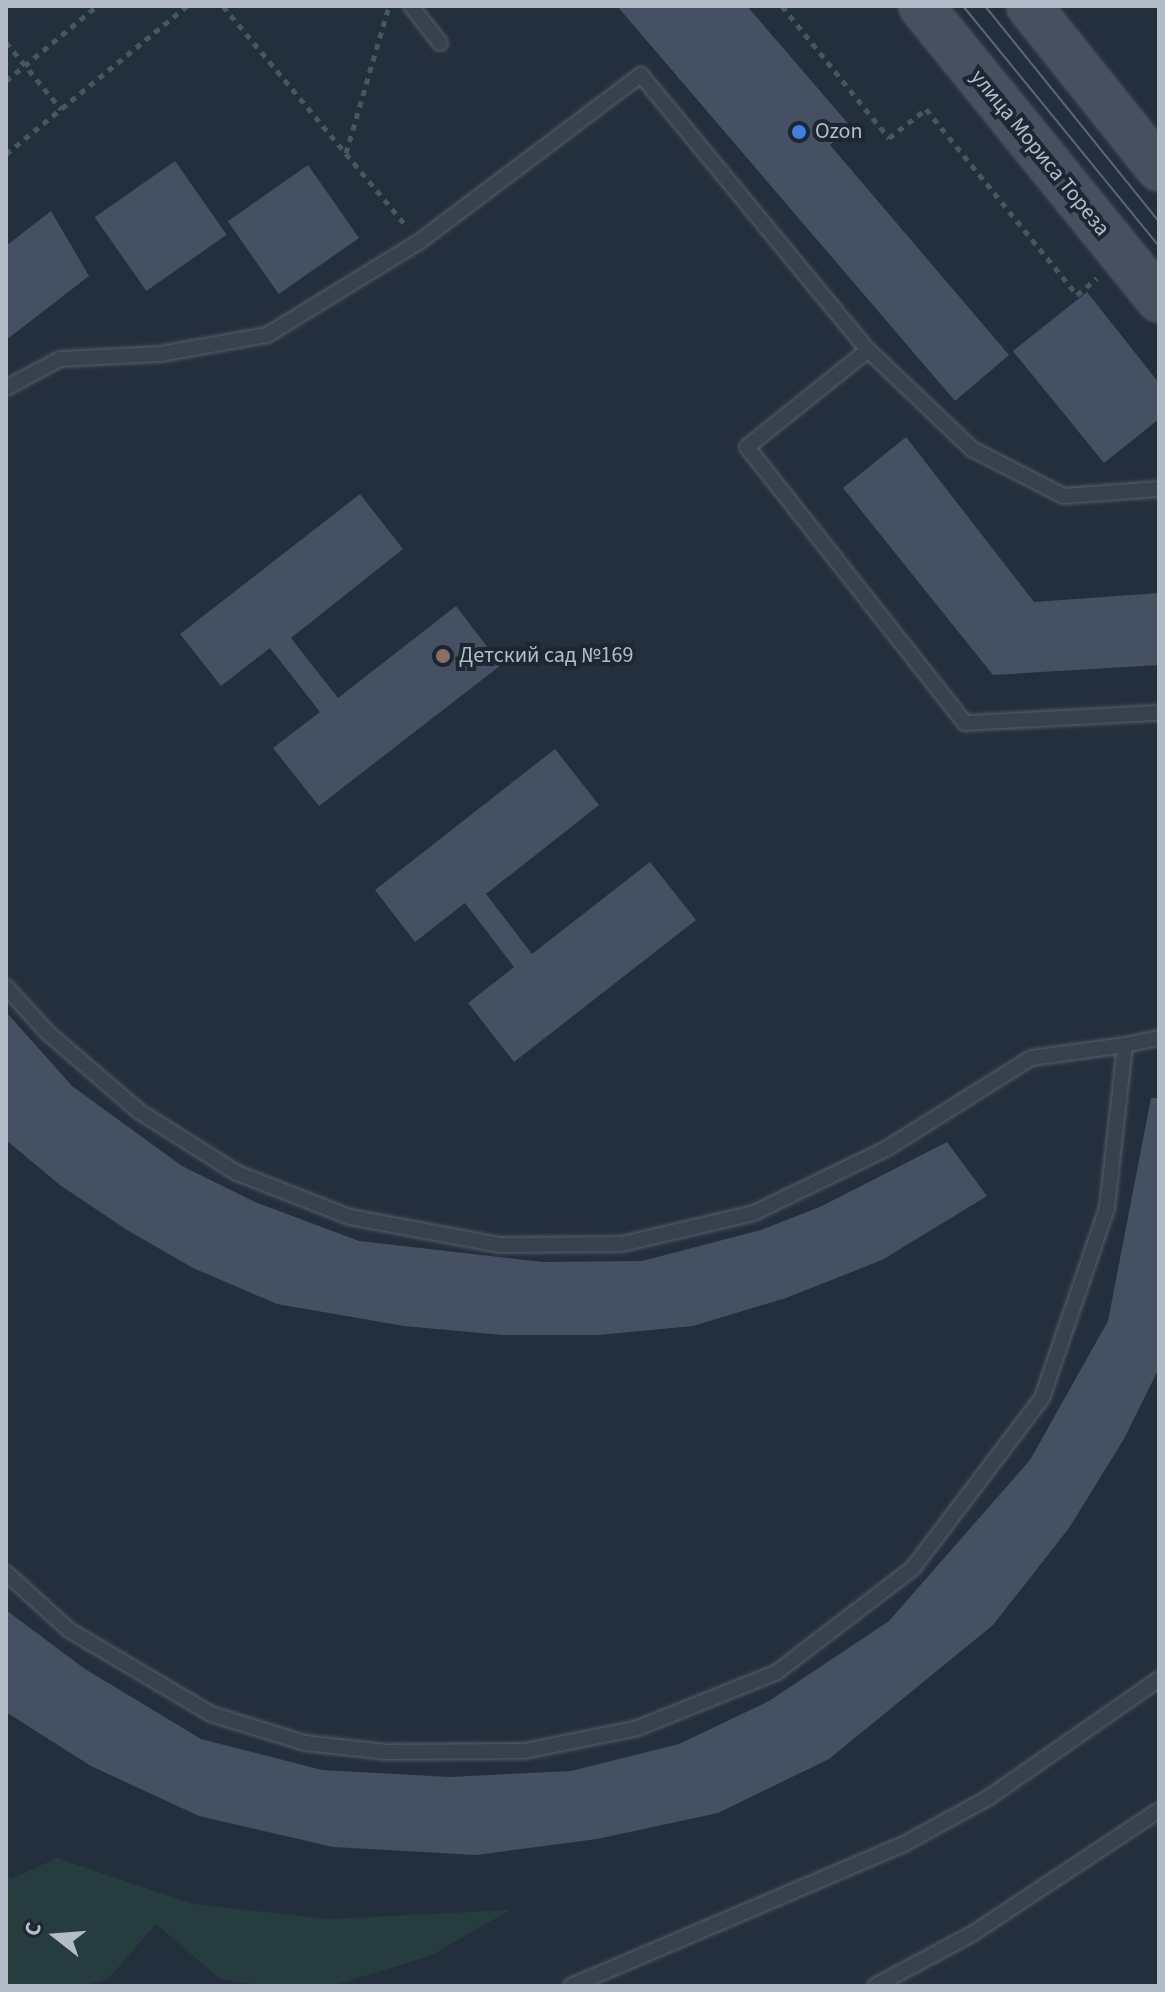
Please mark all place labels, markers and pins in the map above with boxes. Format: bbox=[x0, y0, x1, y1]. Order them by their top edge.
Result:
place label: Ozon bbox=[815, 119, 863, 145]
marker: Ozon bbox=[790, 123, 808, 141]
place label: Детский сад №169 bbox=[459, 643, 633, 669]
marker: Детский сад №169 bbox=[434, 647, 452, 665]

